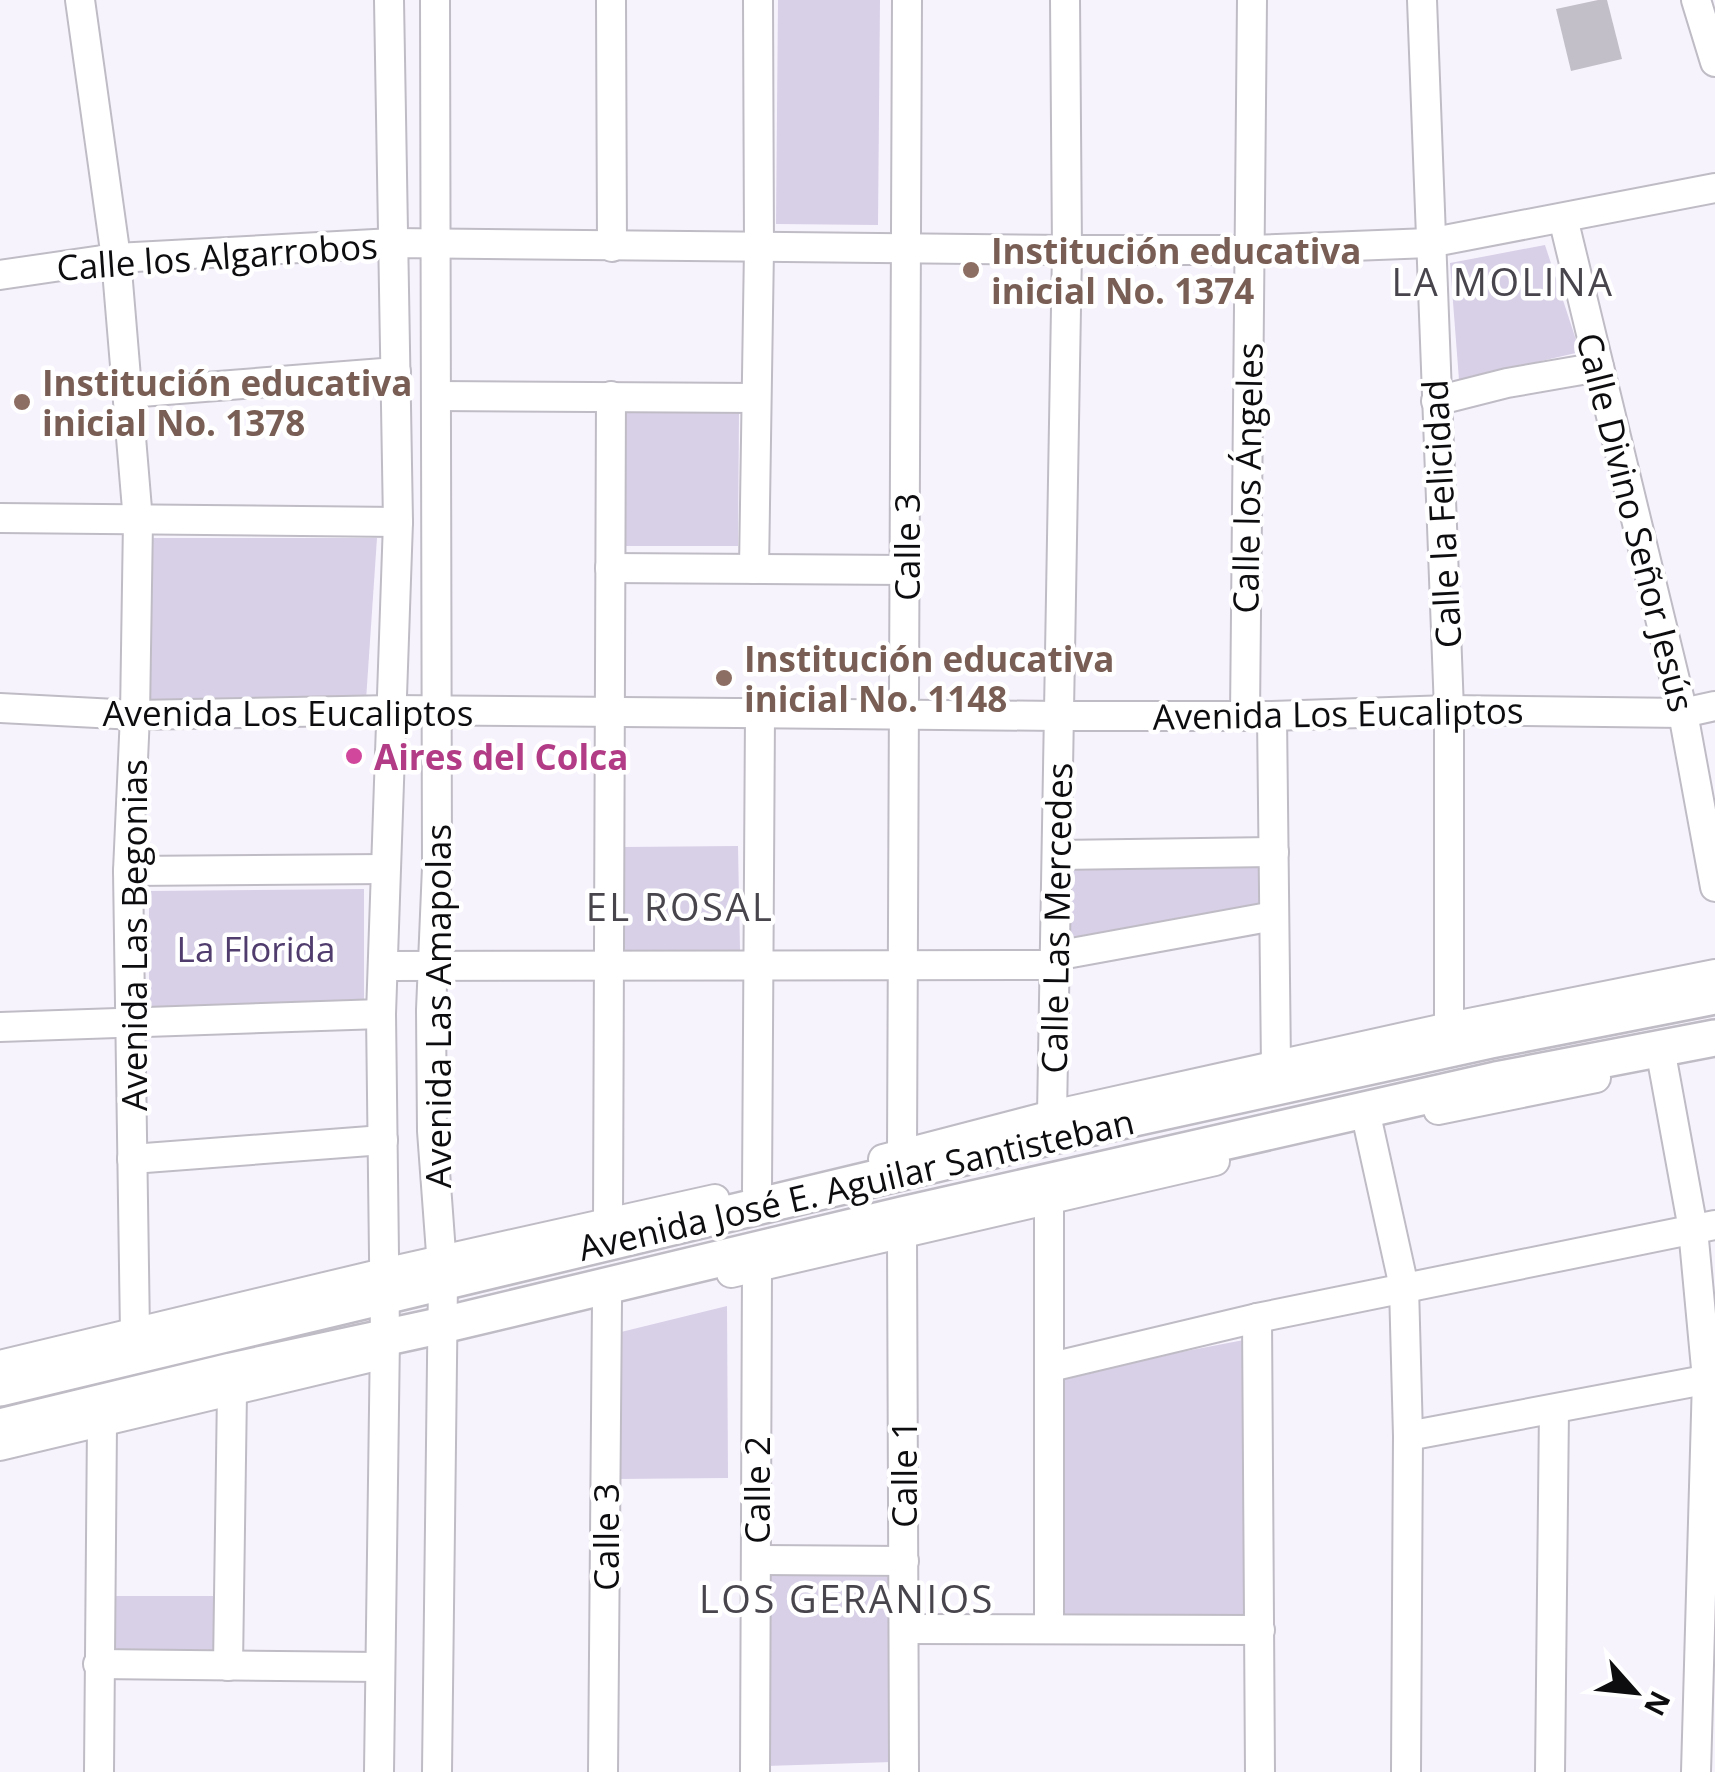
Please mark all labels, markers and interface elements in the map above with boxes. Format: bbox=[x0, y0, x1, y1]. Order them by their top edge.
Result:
street label: Calle los Algarrobos bbox=[55, 221, 379, 291]
place label: Institución educativa inicial No. 1374 bbox=[991, 227, 1361, 314]
district label: LA MOLINA bbox=[1391, 255, 1615, 307]
marker: Institución educativa inicial No. 1374 bbox=[960, 259, 982, 281]
street label: Calle Divino Señor Jesús bbox=[1566, 328, 1706, 716]
street label: Calle los Ángeles bbox=[1221, 342, 1273, 614]
place label: Institución educativa inicial No. 1378 bbox=[42, 359, 412, 446]
street label: Calle la Felicidad bbox=[1411, 379, 1471, 649]
marker: Institución educativa inicial No. 1378 bbox=[11, 391, 33, 413]
street label: Calle 3 bbox=[883, 493, 930, 601]
place label: Institución educativa inicial No. 1148 bbox=[744, 635, 1114, 722]
marker: Institución educativa inicial No. 1148 bbox=[713, 667, 735, 689]
street label: Avenida Los Eucaliptos bbox=[1152, 686, 1524, 740]
street label: Avenida Los Eucaliptos bbox=[102, 689, 474, 736]
place label: Aires del Colca bbox=[374, 733, 628, 780]
marker: Aires del Colca bbox=[343, 745, 365, 767]
street label: Avenida Las Begonias bbox=[110, 759, 157, 1111]
street label: Calle Las Mercedes bbox=[1030, 762, 1082, 1074]
street label: Avenida Las Amapolas bbox=[414, 824, 461, 1188]
district label: EL ROSAL bbox=[586, 880, 774, 932]
park label: La Florida bbox=[177, 925, 335, 972]
street label: Avenida José E. Aguilar Santisteban bbox=[574, 1097, 1138, 1271]
street label: Calle 1 bbox=[880, 1420, 927, 1528]
street label: Calle 2 bbox=[733, 1436, 780, 1544]
street label: Calle 3 bbox=[582, 1483, 629, 1591]
district label: LOS GERANIOS bbox=[699, 1572, 995, 1624]
north arrow bbox=[1585, 1642, 1685, 1742]
text: N bbox=[1636, 1685, 1680, 1723]

